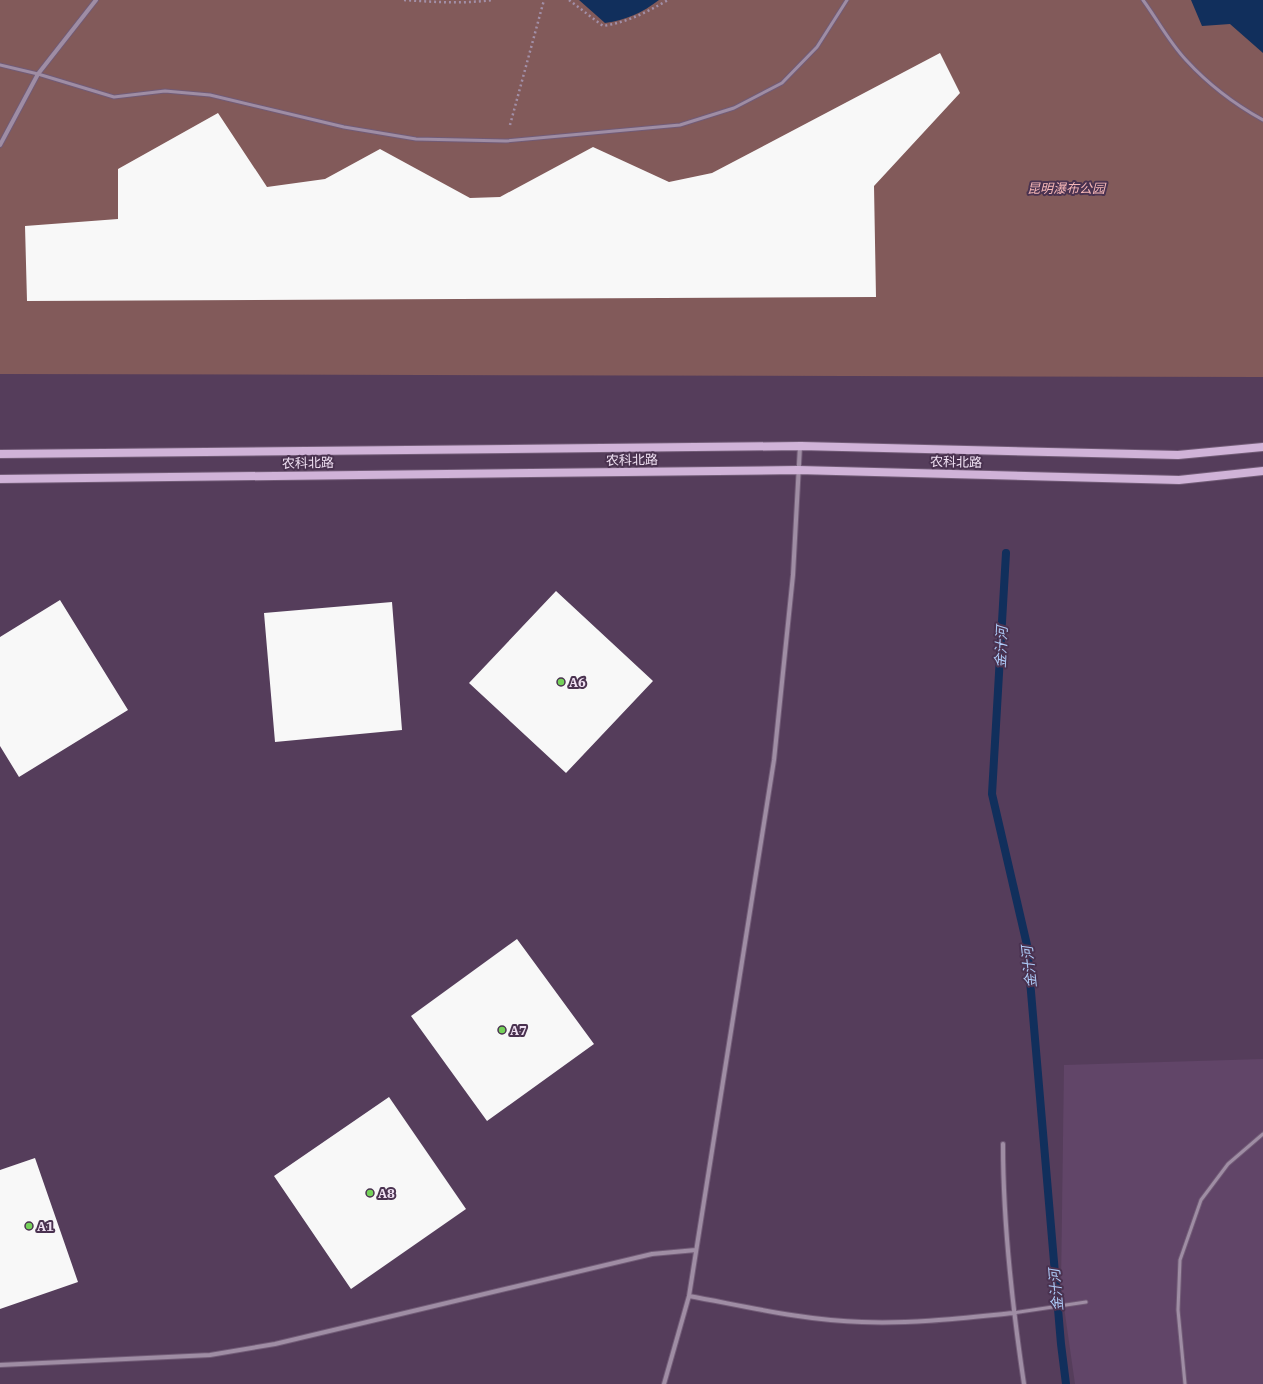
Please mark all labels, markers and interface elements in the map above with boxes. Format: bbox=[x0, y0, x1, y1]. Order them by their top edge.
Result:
park label: 昆明瀑布公园 bbox=[1027, 180, 1107, 197]
street label: 农科北路 bbox=[606, 451, 658, 469]
street label: 农科北路 bbox=[930, 453, 982, 471]
street label: 农科北路 bbox=[282, 454, 334, 472]
water label: 金汁河 bbox=[991, 623, 1011, 668]
place label: A6 bbox=[569, 674, 586, 691]
marker: A6 bbox=[556, 677, 566, 687]
water label: 金汁河 bbox=[1018, 942, 1040, 989]
place label: A7 bbox=[510, 1022, 527, 1039]
marker: A7 bbox=[497, 1025, 507, 1035]
place label: A8 bbox=[378, 1185, 395, 1202]
marker: A8 bbox=[365, 1188, 375, 1198]
place label: A1 bbox=[37, 1218, 54, 1235]
marker: A1 bbox=[24, 1221, 34, 1231]
water label: 金汁河 bbox=[1045, 1265, 1067, 1312]

